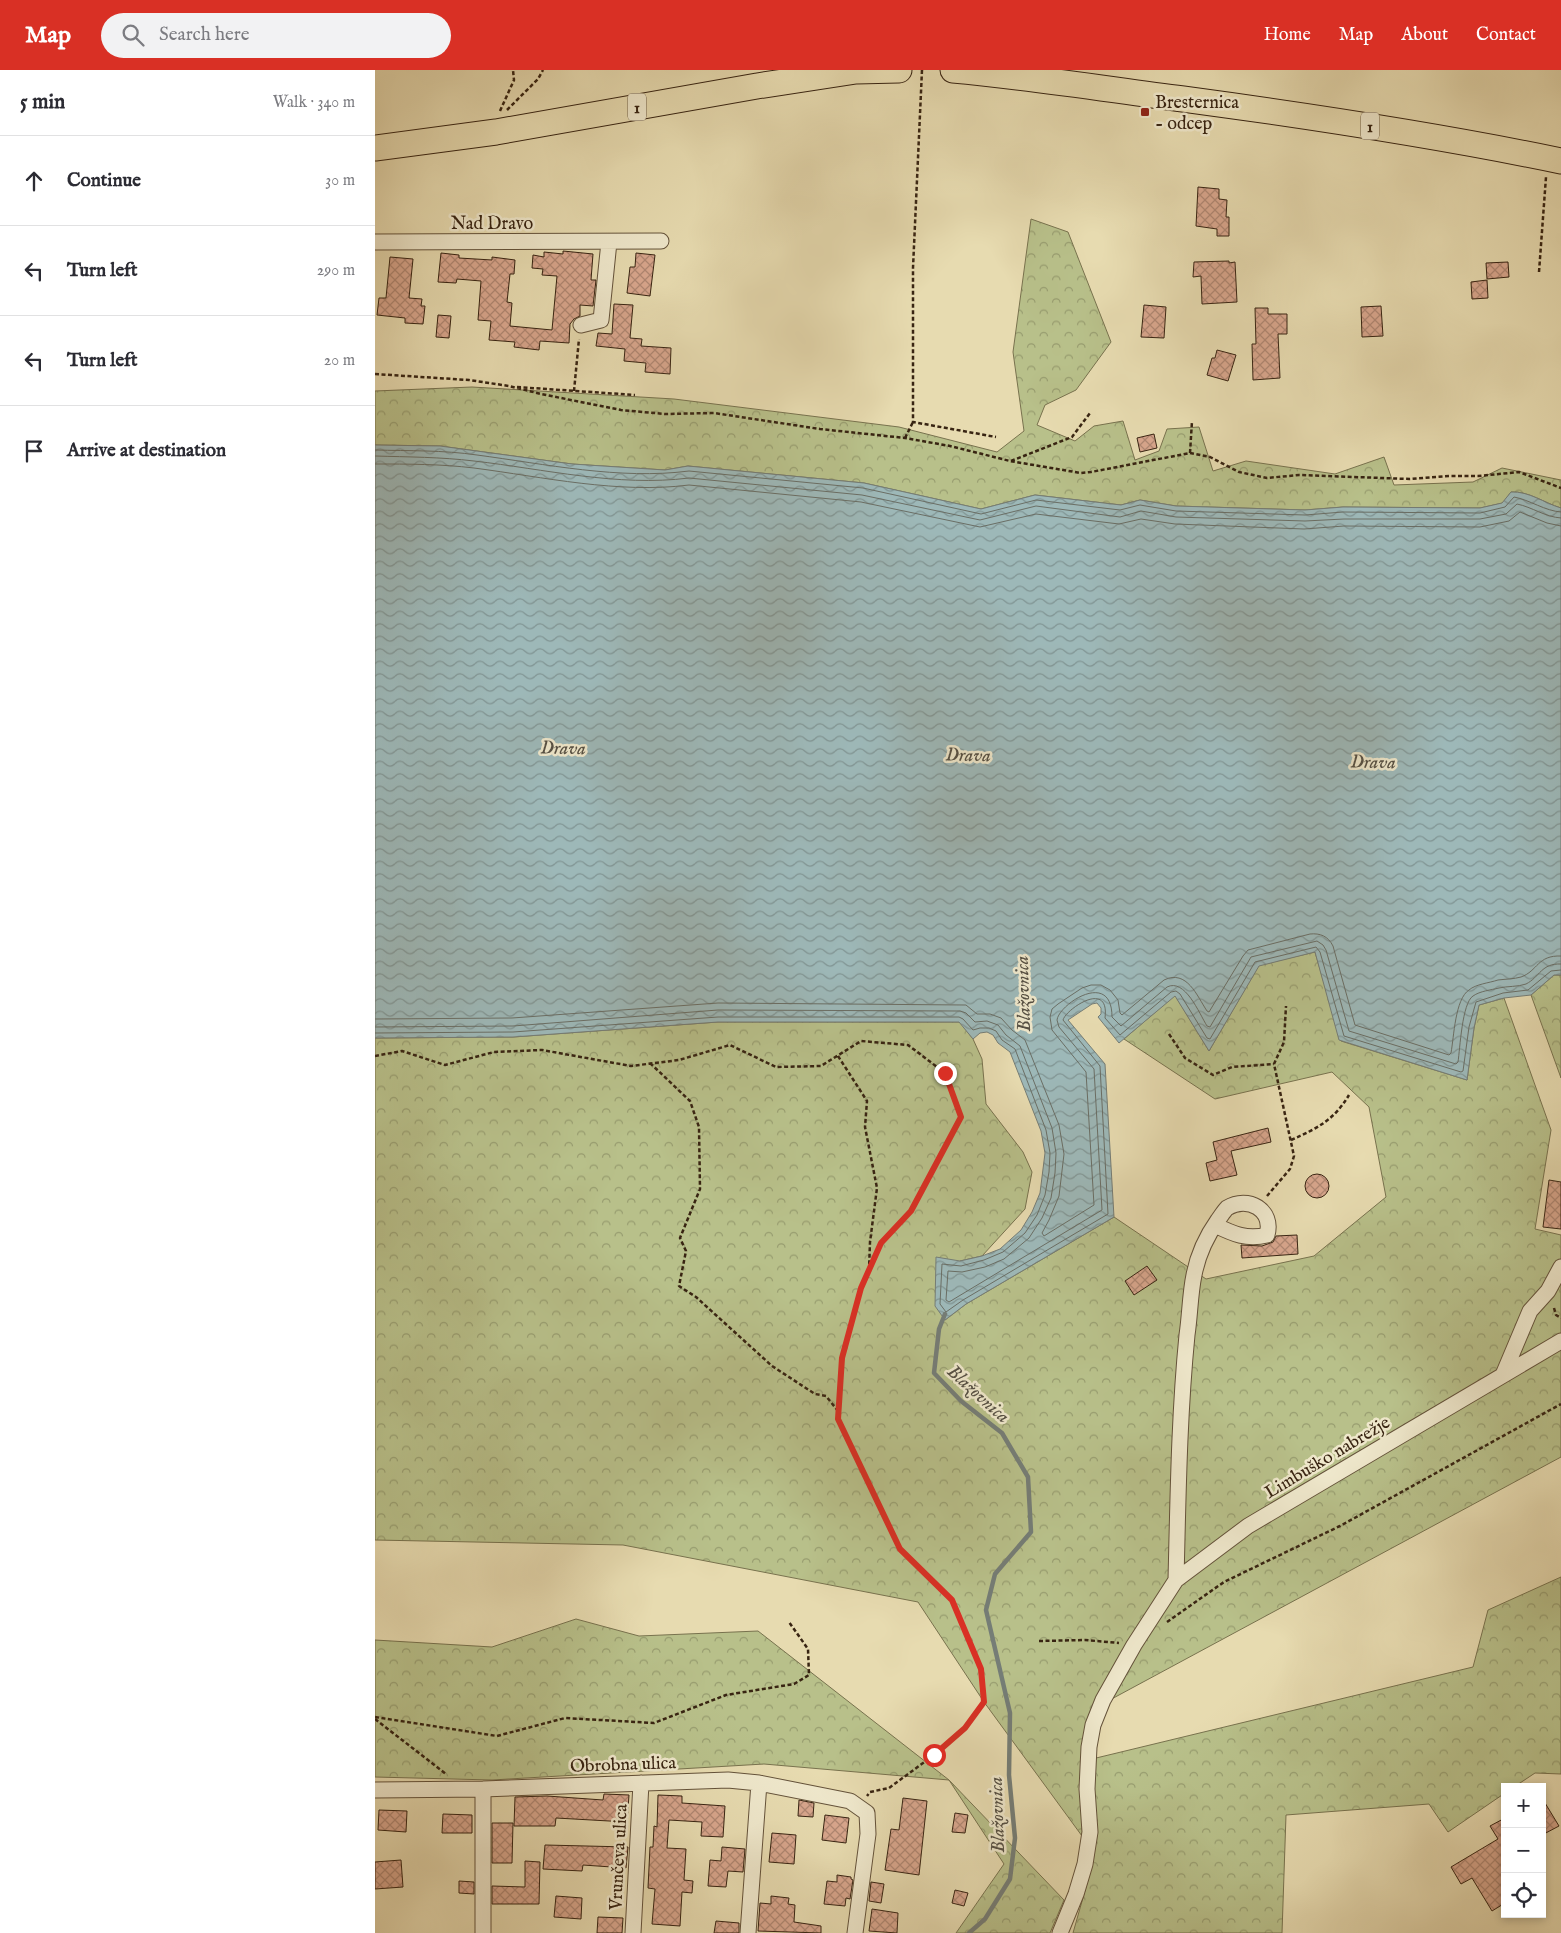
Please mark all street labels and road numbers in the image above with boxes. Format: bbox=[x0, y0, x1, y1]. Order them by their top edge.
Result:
road number: 1 bbox=[628, 94, 646, 121]
road number: 1 bbox=[1361, 112, 1379, 140]
street label: Nad Dravo bbox=[451, 213, 534, 236]
street label: Limbuško nabrežje bbox=[1261, 1412, 1395, 1505]
street label: Obrobna ulica bbox=[570, 1752, 677, 1779]
street label: Vrunčeva ulica bbox=[605, 1803, 634, 1912]

